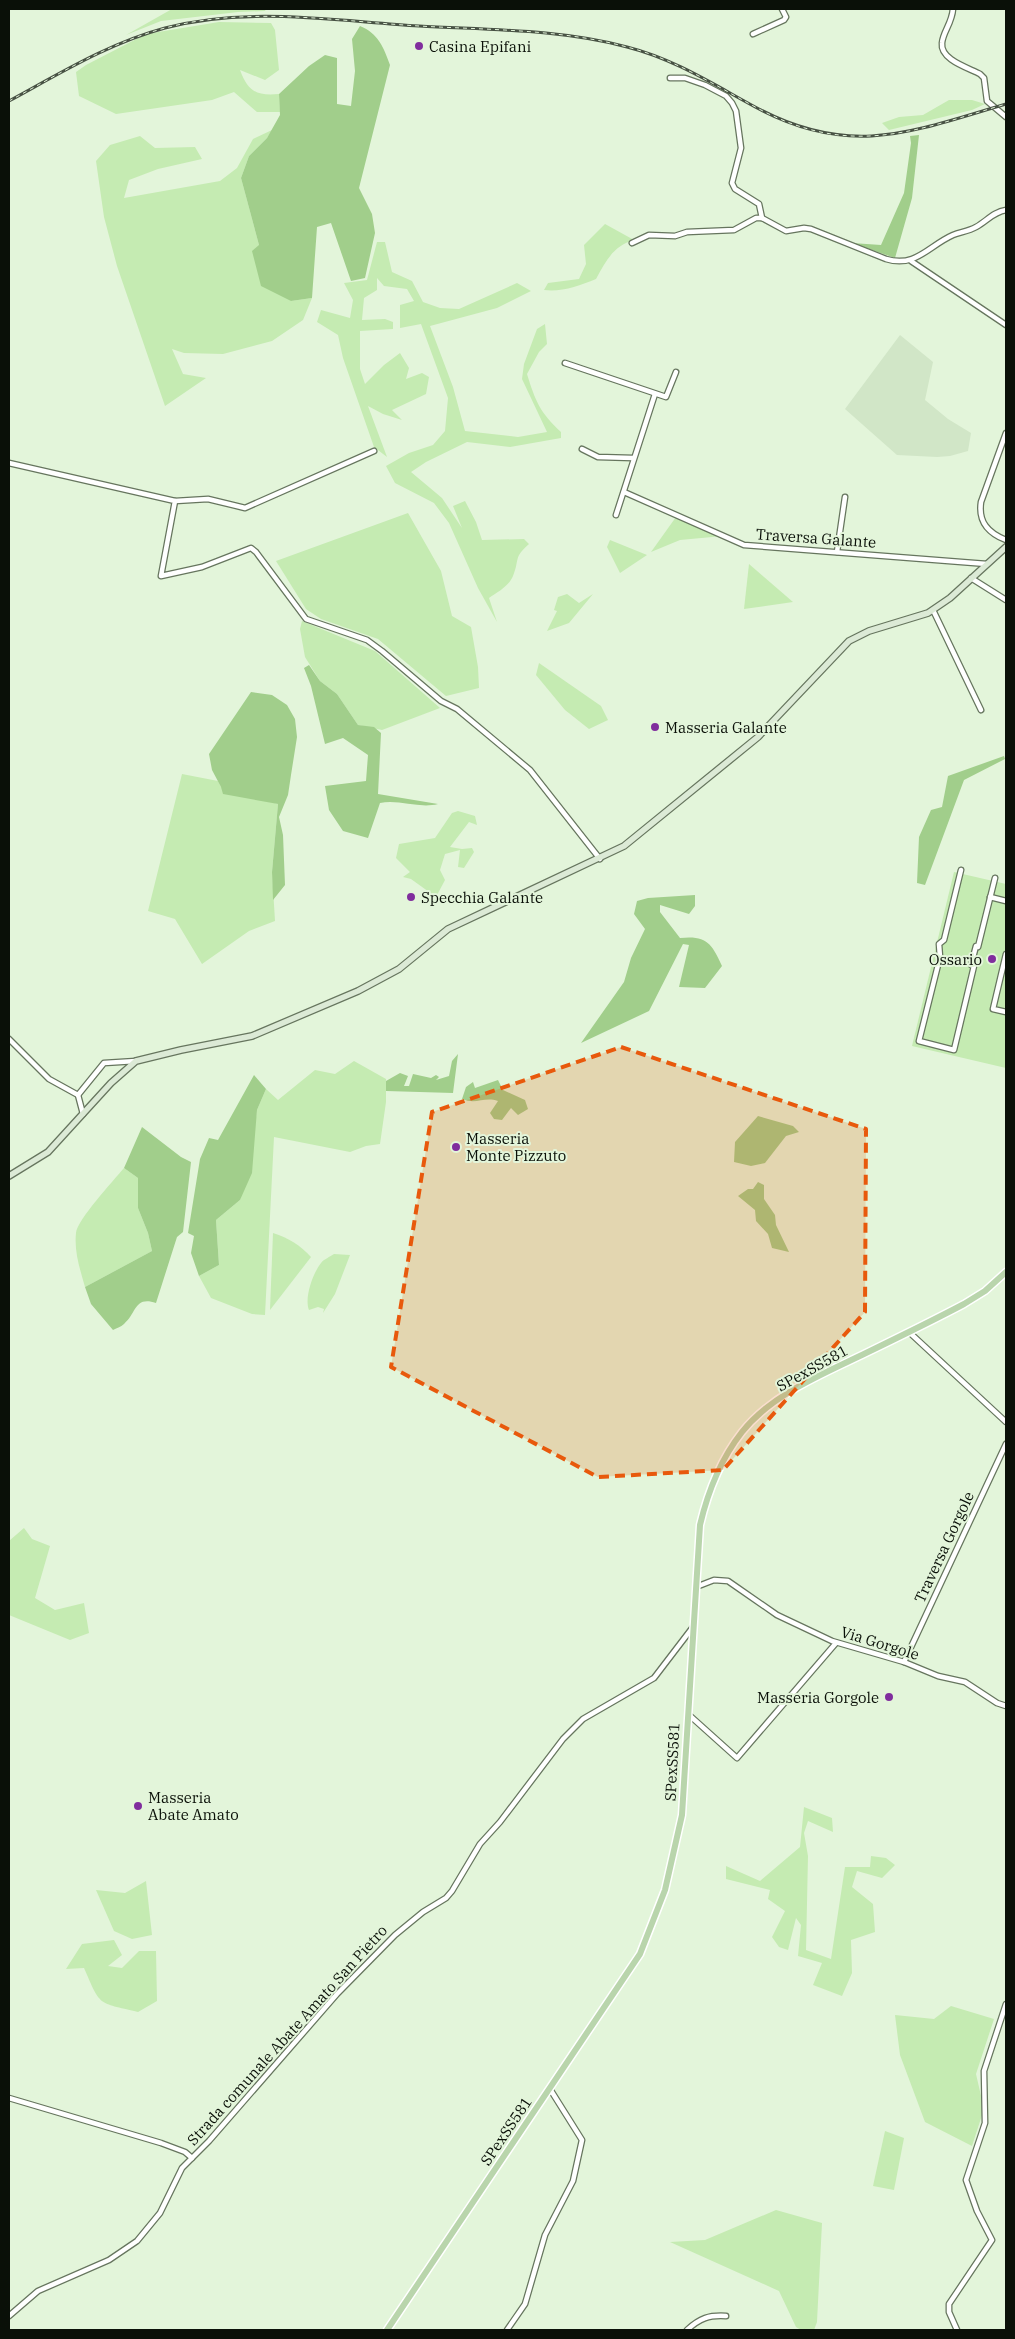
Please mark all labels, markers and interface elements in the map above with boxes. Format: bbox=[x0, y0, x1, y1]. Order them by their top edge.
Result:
place label: Casina Epifani bbox=[429, 37, 532, 56]
marker: Casina Epifani bbox=[413, 40, 425, 52]
street label: Traversa Galante bbox=[755, 524, 877, 552]
place label: Masseria Galante bbox=[665, 718, 787, 737]
marker: Masseria Galante bbox=[649, 721, 661, 733]
place label: Specchia Galante bbox=[421, 888, 543, 907]
marker: Specchia Galante bbox=[405, 891, 417, 903]
place label: Ossario bbox=[929, 950, 982, 969]
marker: Ossario bbox=[986, 953, 998, 965]
place label: Masseria Monte Pizzuto bbox=[466, 1129, 566, 1165]
marker: Masseria Monte Pizzuto bbox=[450, 1141, 462, 1153]
street label: SPexSS581 bbox=[773, 1341, 851, 1395]
street label: Traversa Gorgole bbox=[910, 1488, 978, 1606]
street label: Via Gorgole bbox=[838, 1622, 922, 1664]
place label: Masseria Gorgole bbox=[757, 1688, 879, 1707]
marker: Masseria Gorgole bbox=[883, 1691, 895, 1703]
street label: SPexSS581 bbox=[660, 1722, 684, 1802]
place label: Masseria Abate Amato bbox=[148, 1788, 239, 1824]
marker: Masseria Abate Amato bbox=[132, 1800, 144, 1812]
street label: Strada comunale Abate Amato San Pietro bbox=[183, 1921, 391, 2149]
street label: SPexSS581 bbox=[476, 2093, 536, 2169]

